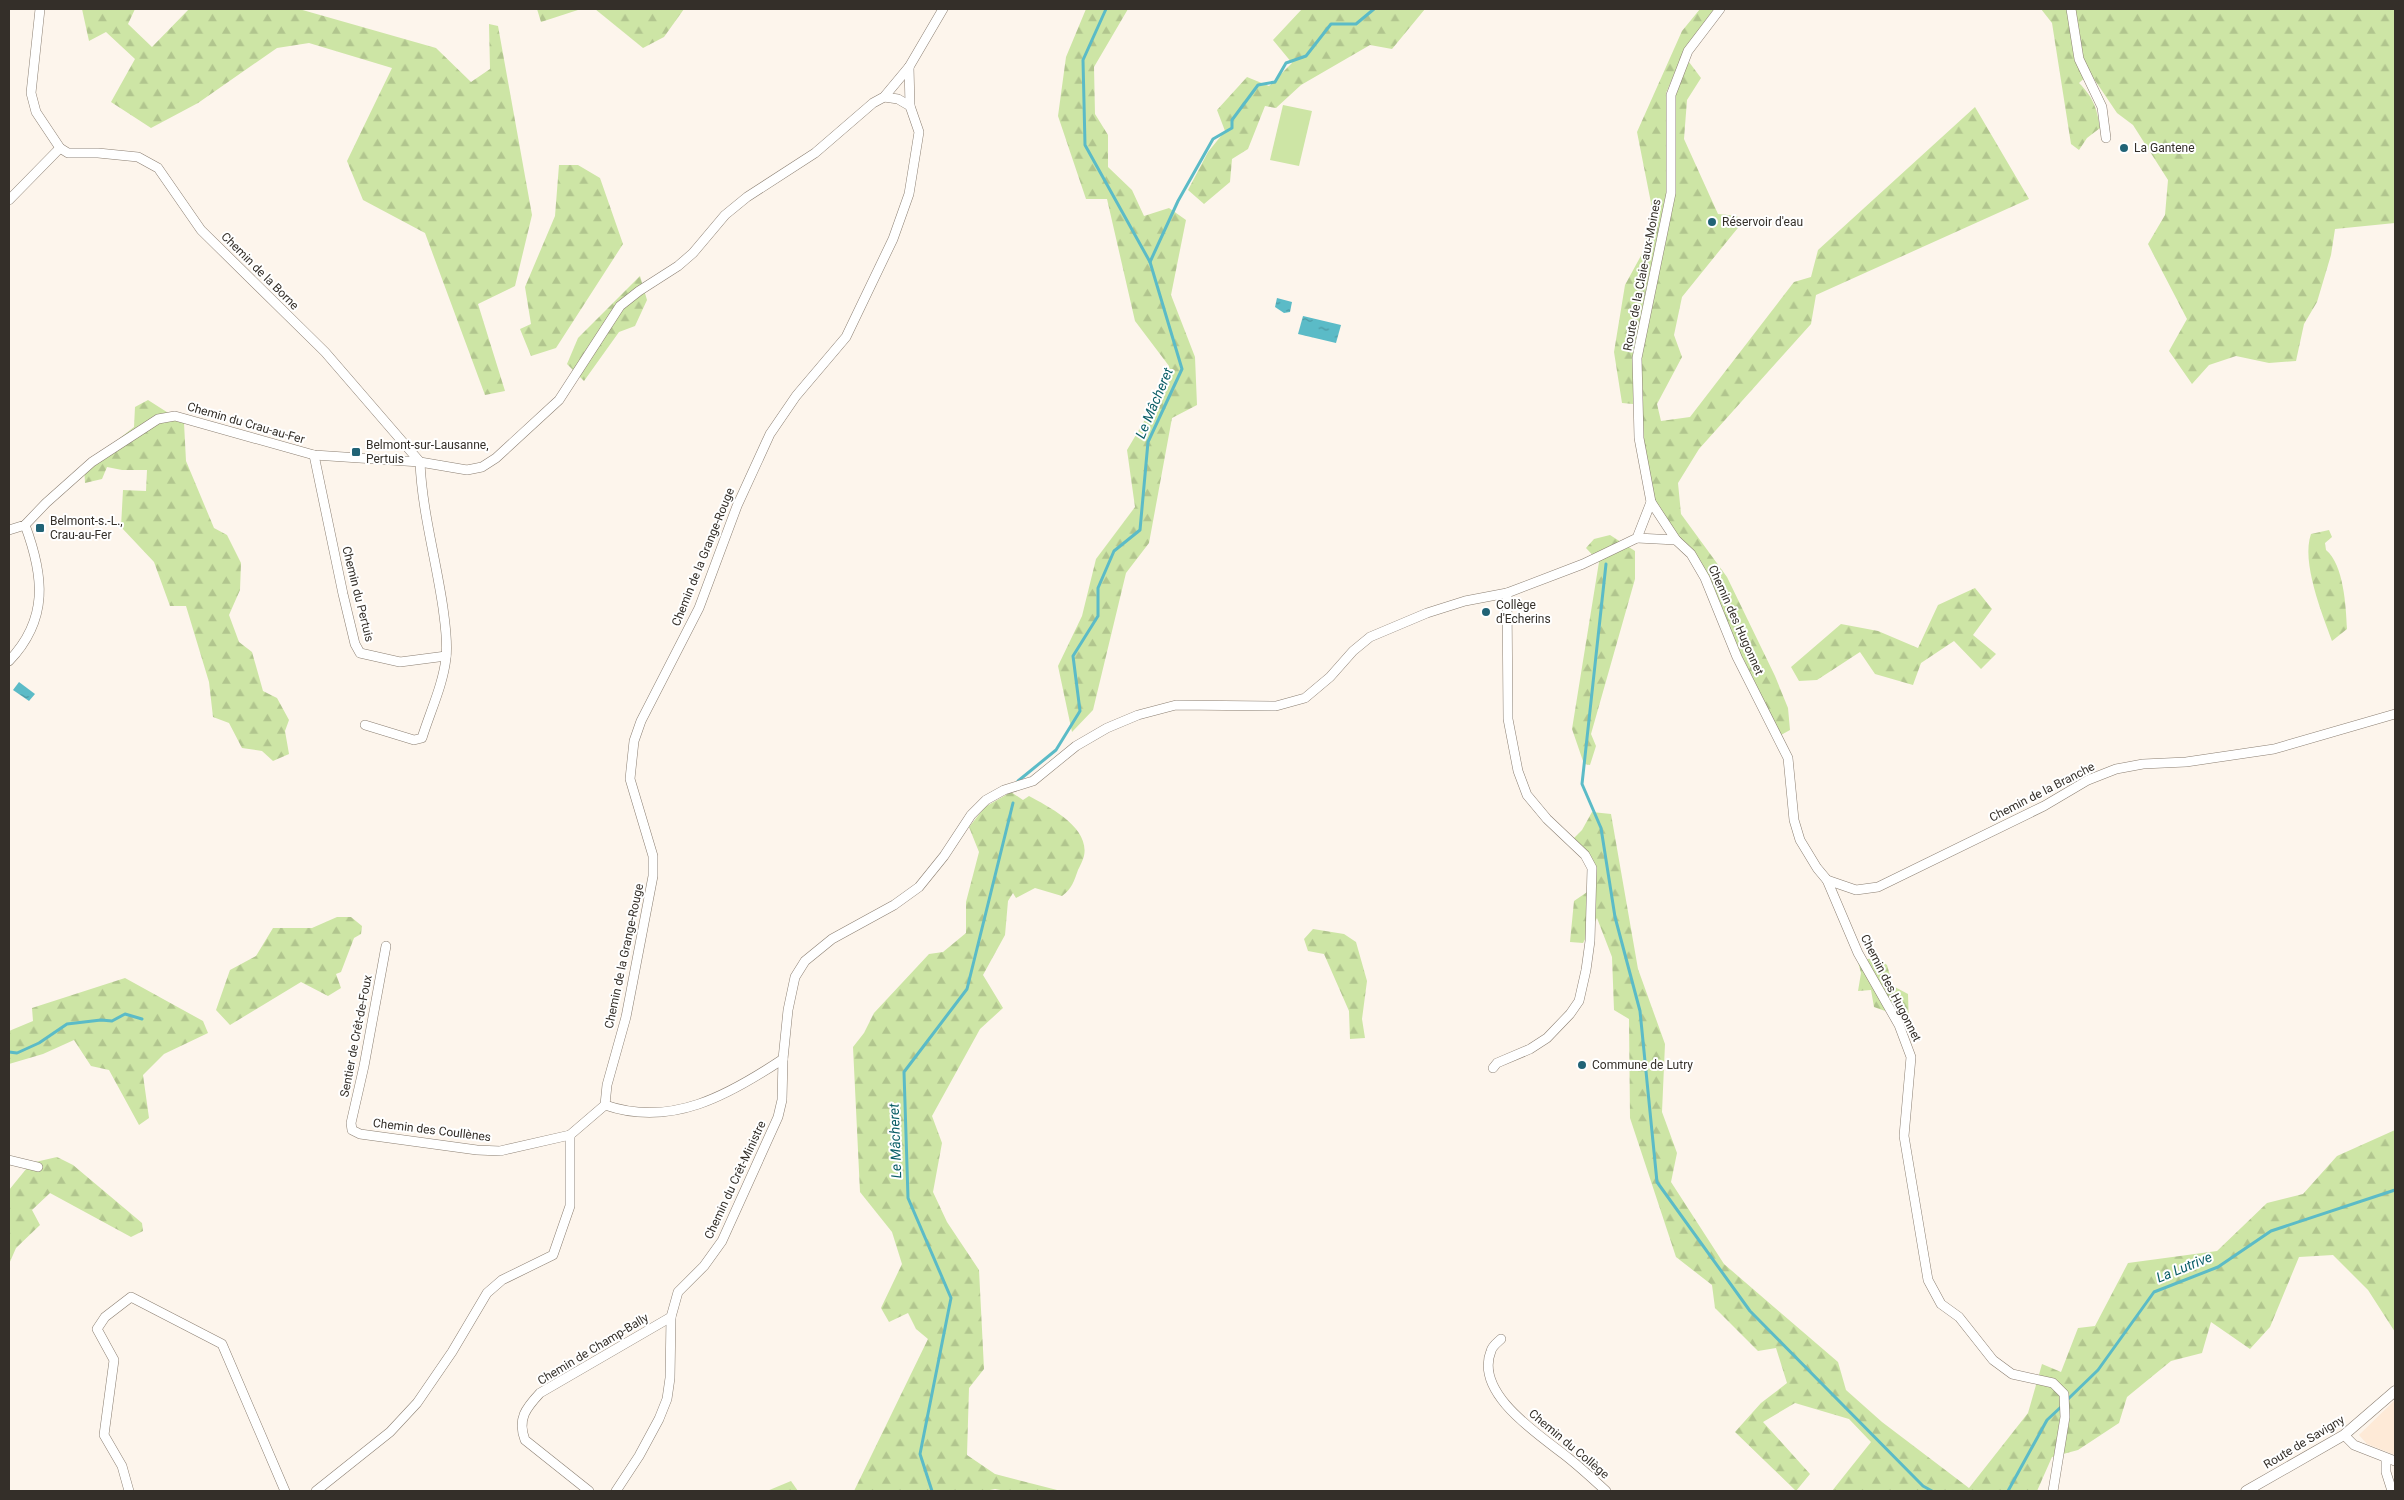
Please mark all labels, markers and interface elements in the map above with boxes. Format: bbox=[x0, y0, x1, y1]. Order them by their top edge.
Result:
place label: La Gantene bbox=[2134, 141, 2195, 155]
marker: La Gantene bbox=[2118, 142, 2130, 154]
street label: Route de la Claie-aux-Moines bbox=[1620, 198, 1664, 352]
place label: Réservoir d'eau bbox=[1722, 215, 1803, 229]
marker: Réservoir d'eau bbox=[1706, 216, 1718, 228]
street label: Chemin de la Borne bbox=[218, 229, 302, 313]
water label: Le Mâcheret bbox=[1132, 365, 1176, 441]
street label: Chemin du Crau-au-Fer bbox=[186, 400, 306, 446]
place label: Belmont-sur-Lausanne, Pertuis bbox=[366, 438, 489, 466]
marker: Belmont-sur-Lausanne, Pertuis bbox=[350, 446, 362, 458]
street label: Chemin de la Grange-Rouge bbox=[669, 486, 737, 628]
place label: Belmont-s.-L., Crau-au-Fer bbox=[50, 514, 123, 542]
marker: Belmont-s.-L., Crau-au-Fer bbox=[34, 522, 46, 534]
street label: Chemin du Pertuis bbox=[339, 545, 377, 643]
street label: Chemin des Hugonnet bbox=[1706, 563, 1767, 677]
place label: Collège d'Echerins bbox=[1496, 598, 1551, 626]
marker: Collège d'Echerins bbox=[1480, 606, 1492, 618]
street label: Chemin de la Branche bbox=[1987, 759, 2097, 825]
street label: Chemin de la Grange-Rouge bbox=[602, 882, 646, 1030]
street label: Chemin des Hugonnet bbox=[1858, 932, 1924, 1044]
street label: Sentier de Crêt-de-Foux bbox=[337, 974, 375, 1098]
place label: Commune de Lutry bbox=[1592, 1058, 1693, 1072]
marker: Commune de Lutry bbox=[1576, 1059, 1588, 1071]
water label: Le Mâcheret bbox=[886, 1103, 904, 1179]
street label: Chemin des Coullènes bbox=[372, 1116, 492, 1144]
street label: Chemin du Crêt-Ministre bbox=[701, 1119, 769, 1241]
water label: La Lutrive bbox=[2154, 1249, 2214, 1285]
street label: Chemin de Champ-Bally bbox=[535, 1310, 651, 1388]
street label: Chemin du Collège bbox=[1526, 1406, 1612, 1482]
street label: Route de Savigny bbox=[2261, 1412, 2347, 1472]

